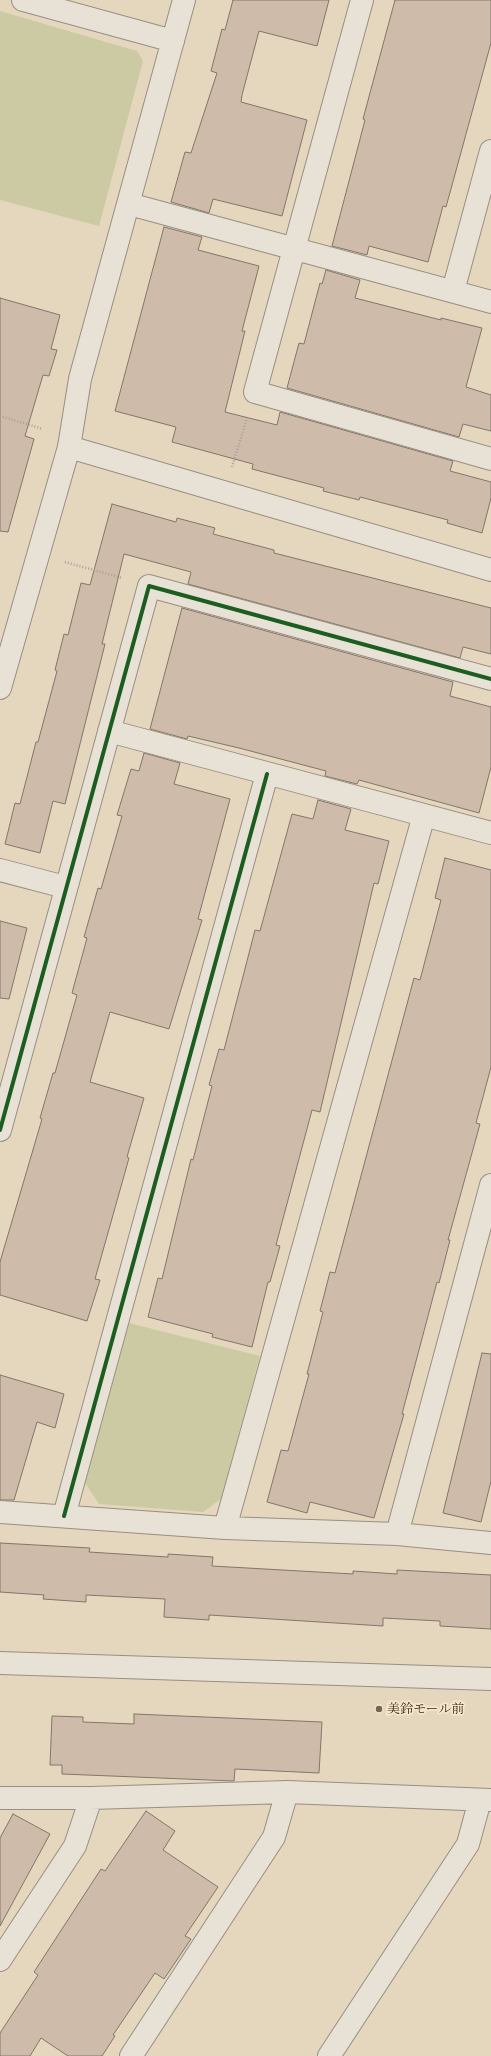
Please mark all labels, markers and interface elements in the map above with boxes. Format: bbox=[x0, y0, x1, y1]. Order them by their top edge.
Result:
place label: 美鈴モール前 bbox=[387, 1701, 464, 1717]
marker: 美鈴モール前 bbox=[374, 1704, 384, 1714]

